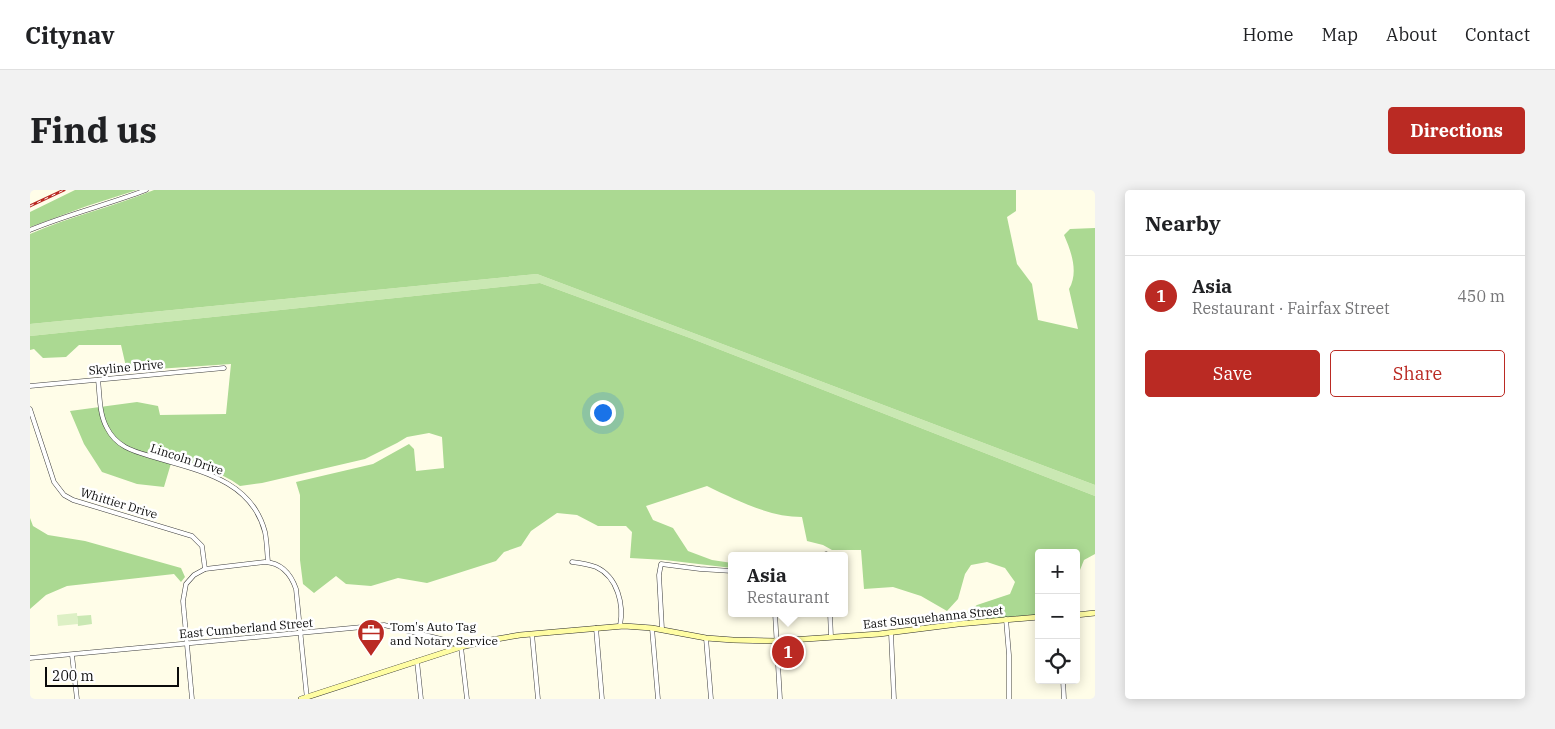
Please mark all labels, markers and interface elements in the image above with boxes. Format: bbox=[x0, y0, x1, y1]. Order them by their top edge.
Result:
text: Citynav bbox=[25, 19, 114, 51]
text: Home bbox=[1242, 23, 1294, 46]
text: Map bbox=[1322, 23, 1358, 46]
text: About bbox=[1386, 23, 1437, 46]
text: Contact bbox=[1465, 23, 1530, 46]
text: Find us bbox=[30, 107, 157, 153]
button: Directions bbox=[1388, 107, 1525, 154]
text: Nearby bbox=[1145, 209, 1221, 237]
text: Asia bbox=[1192, 274, 1232, 298]
text: 1 bbox=[1156, 286, 1166, 306]
text: 450 m bbox=[1457, 286, 1505, 306]
text: Restaurant · Fairfax Street bbox=[1192, 298, 1390, 318]
button: Save bbox=[1145, 350, 1320, 397]
button: Share bbox=[1330, 350, 1505, 397]
street label: Skyline Drive bbox=[88, 356, 164, 378]
your location bbox=[590, 400, 616, 426]
street label: Lincoln Drive bbox=[149, 440, 225, 478]
street label: Whittier Drive bbox=[79, 484, 159, 522]
map controls bbox=[1035, 549, 1080, 684]
button: + bbox=[1035, 549, 1080, 594]
popup bbox=[728, 552, 848, 617]
text: Asia bbox=[747, 563, 787, 587]
text: Restaurant bbox=[747, 587, 829, 607]
button: − bbox=[1035, 594, 1080, 639]
street label: East Susquehanna Street bbox=[862, 602, 1004, 632]
street label: East Cumberland Street bbox=[178, 615, 314, 641]
office icon: Tom's Auto Tag and Notary Service bbox=[356, 618, 386, 657]
place label: Tom's Auto Tag and Notary Service bbox=[390, 619, 498, 648]
pin: 1 bbox=[772, 633, 804, 671]
button: locate bbox=[1035, 639, 1080, 684]
scale bar bbox=[45, 664, 179, 687]
text: 200 m bbox=[52, 667, 94, 685]

